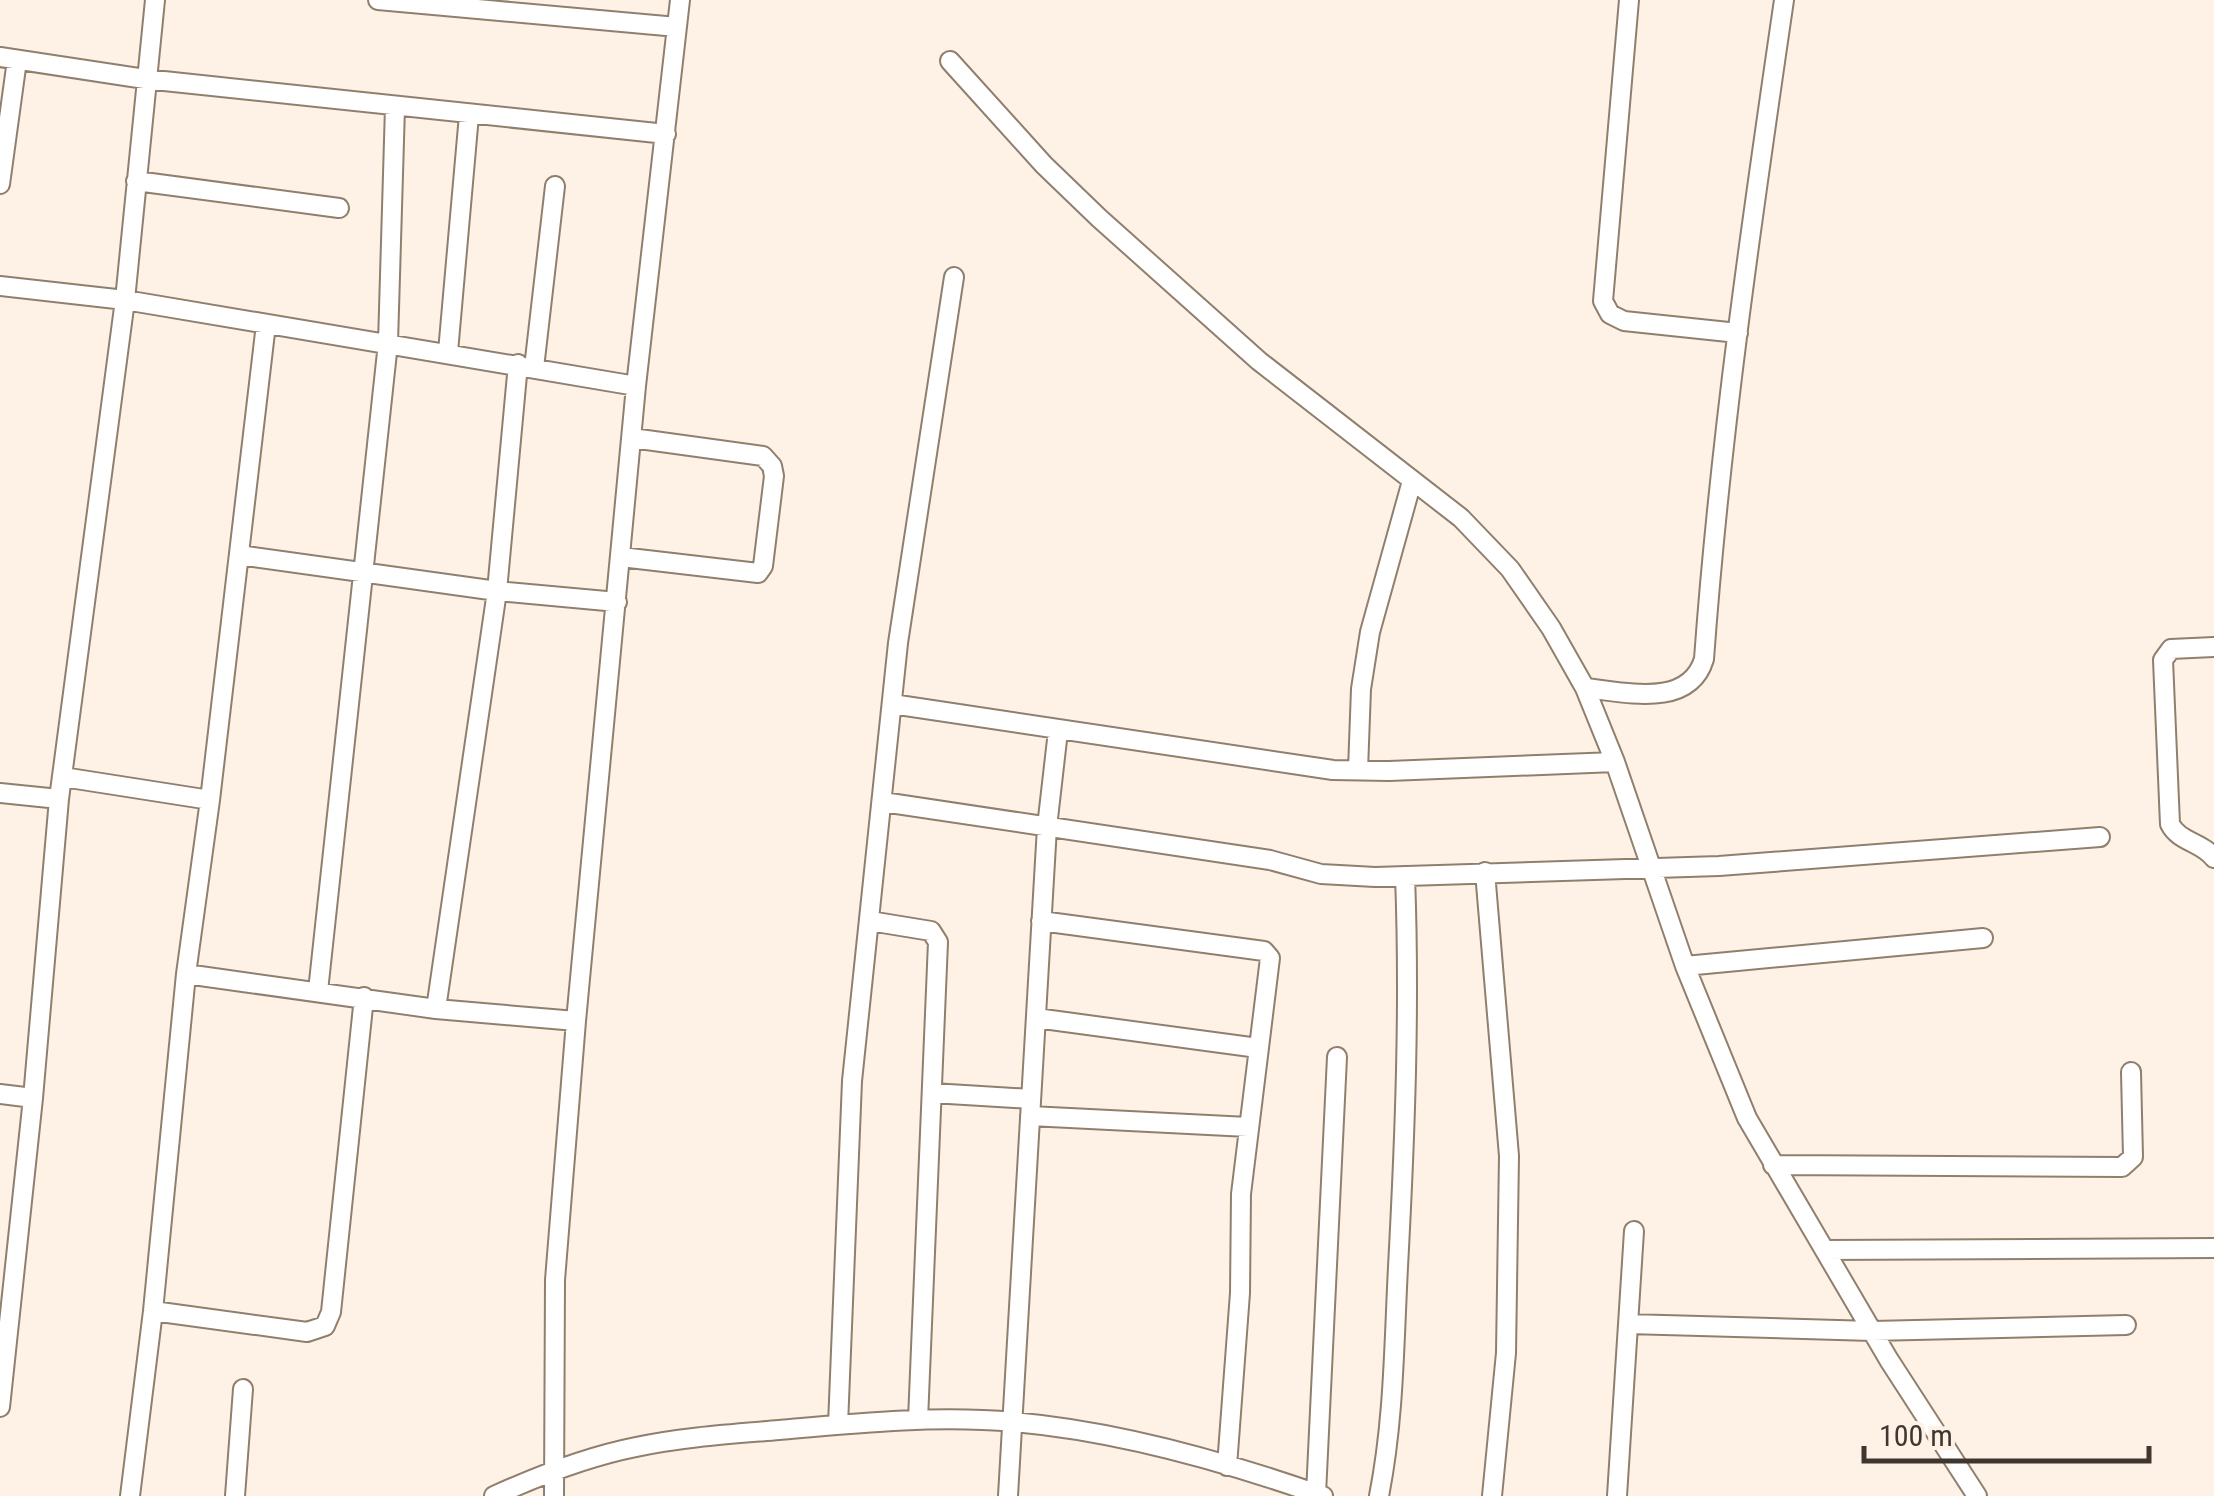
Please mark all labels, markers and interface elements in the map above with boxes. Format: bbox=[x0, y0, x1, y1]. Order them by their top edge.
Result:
scale bar bbox=[1864, 1401, 2149, 1463]
text: 100 m bbox=[1879, 1418, 1953, 1453]

